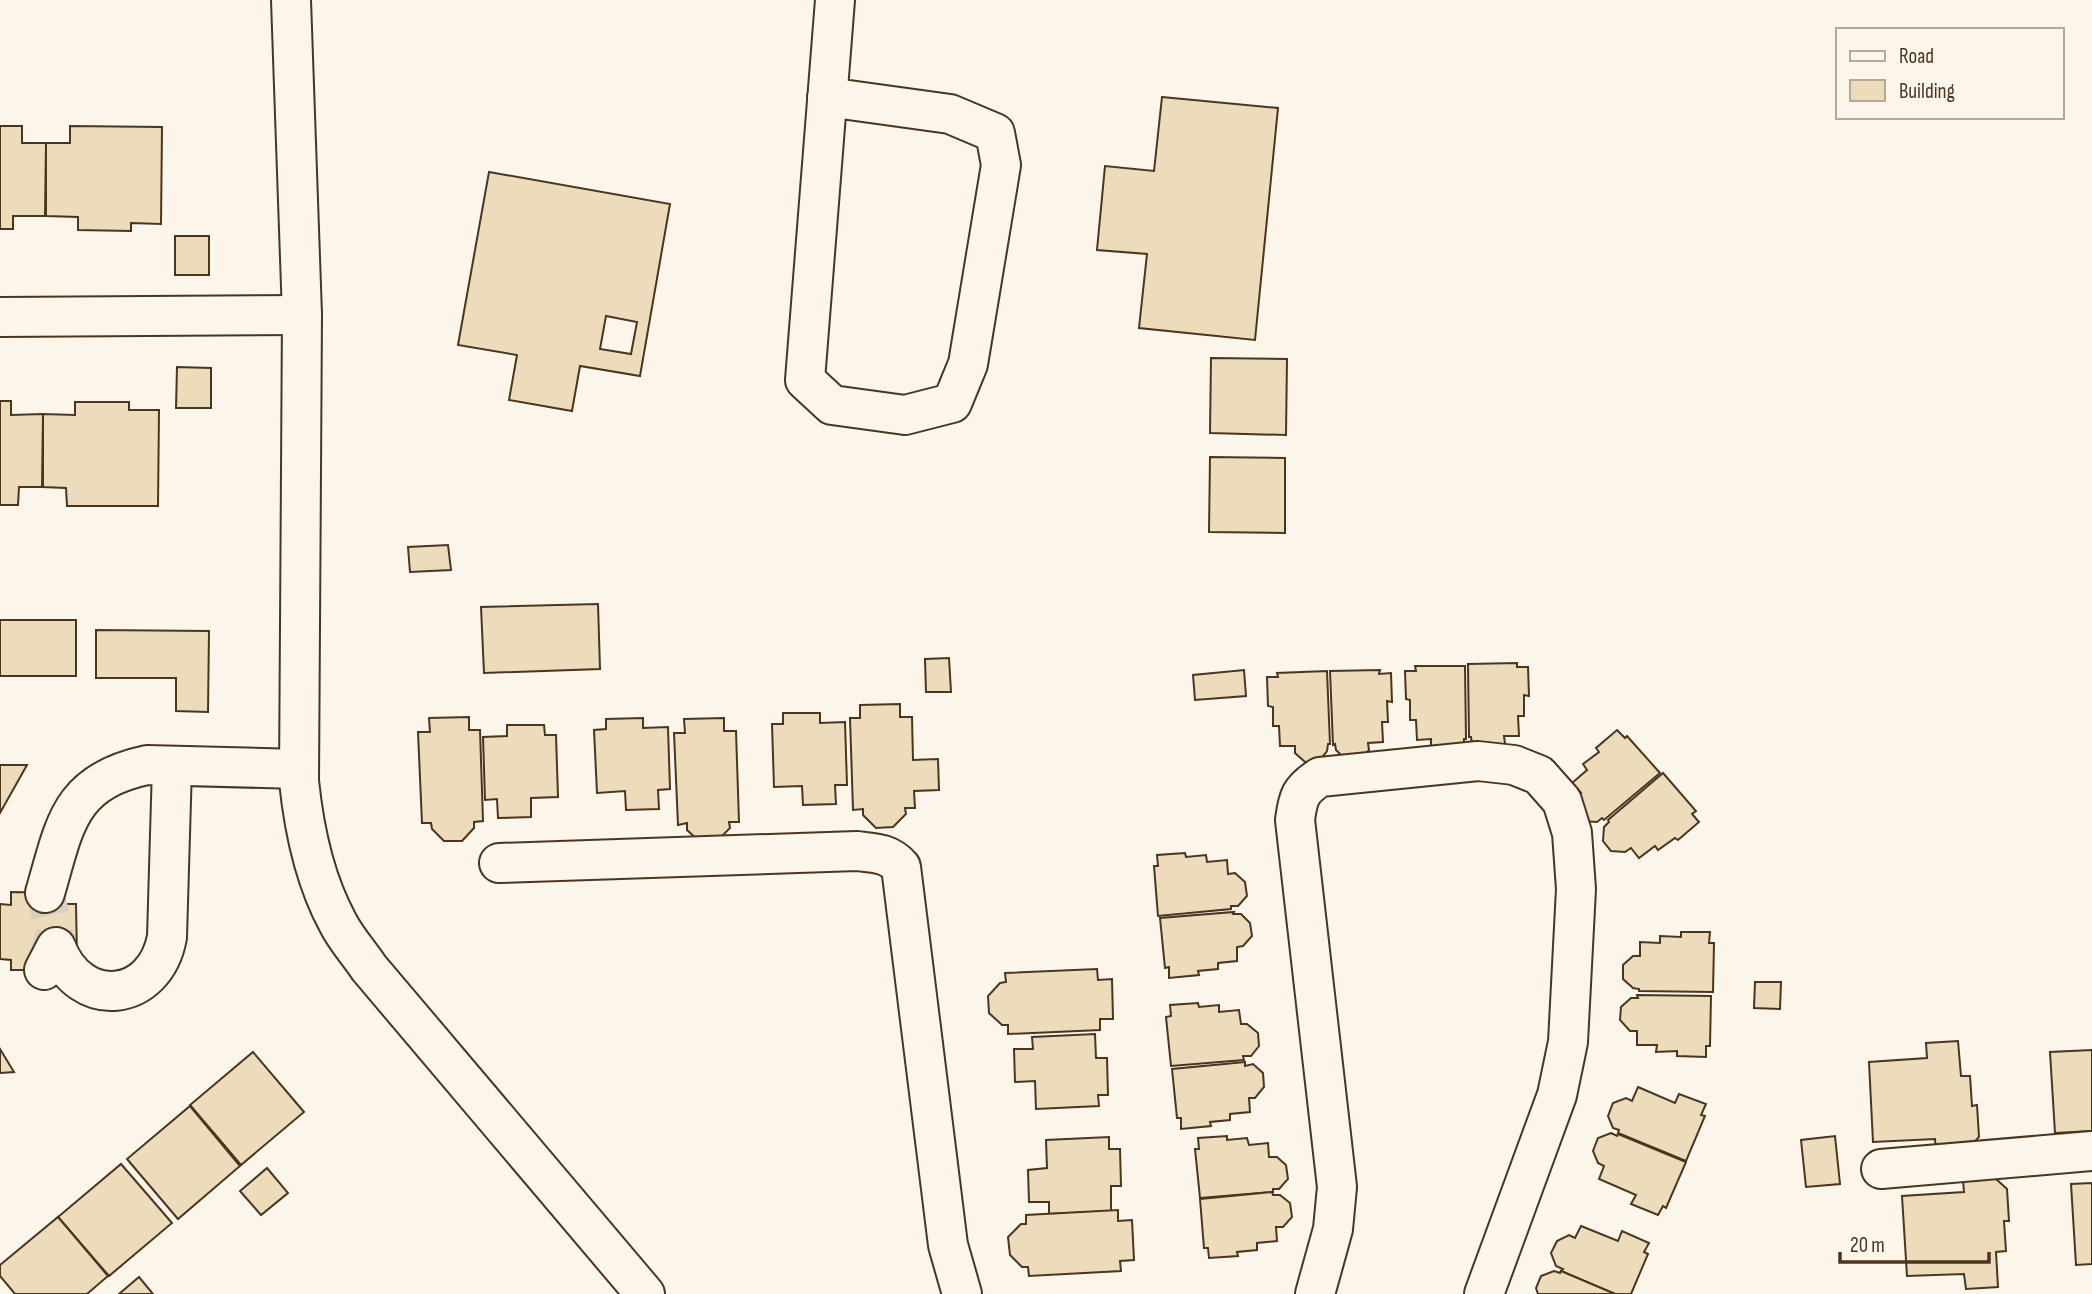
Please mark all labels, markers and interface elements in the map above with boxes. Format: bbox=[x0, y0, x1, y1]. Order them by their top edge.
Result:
legend bbox=[1836, 28, 2064, 119]
text: Road bbox=[1899, 44, 1934, 69]
text: Building bbox=[1899, 79, 1955, 104]
scale bar bbox=[1840, 1220, 1989, 1264]
text: 20 m bbox=[1850, 1233, 1885, 1258]

